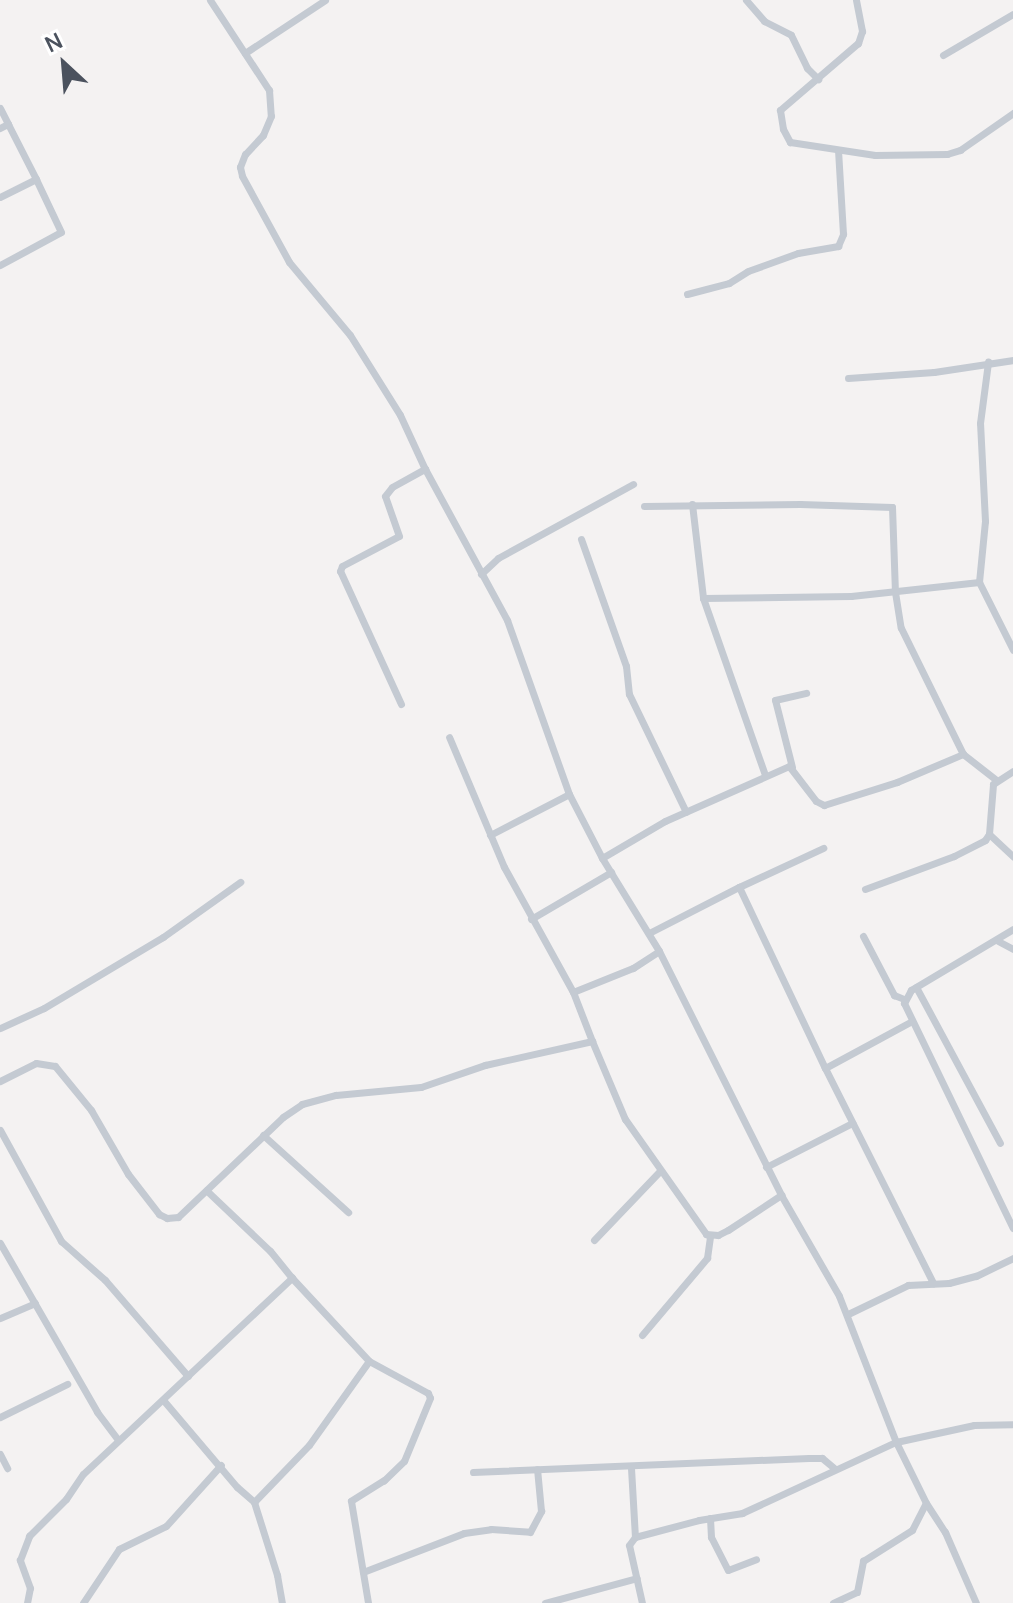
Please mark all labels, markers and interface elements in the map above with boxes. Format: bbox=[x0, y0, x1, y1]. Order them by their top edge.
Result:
north arrow bbox=[24, 24, 104, 104]
text: N bbox=[40, 25, 67, 59]

